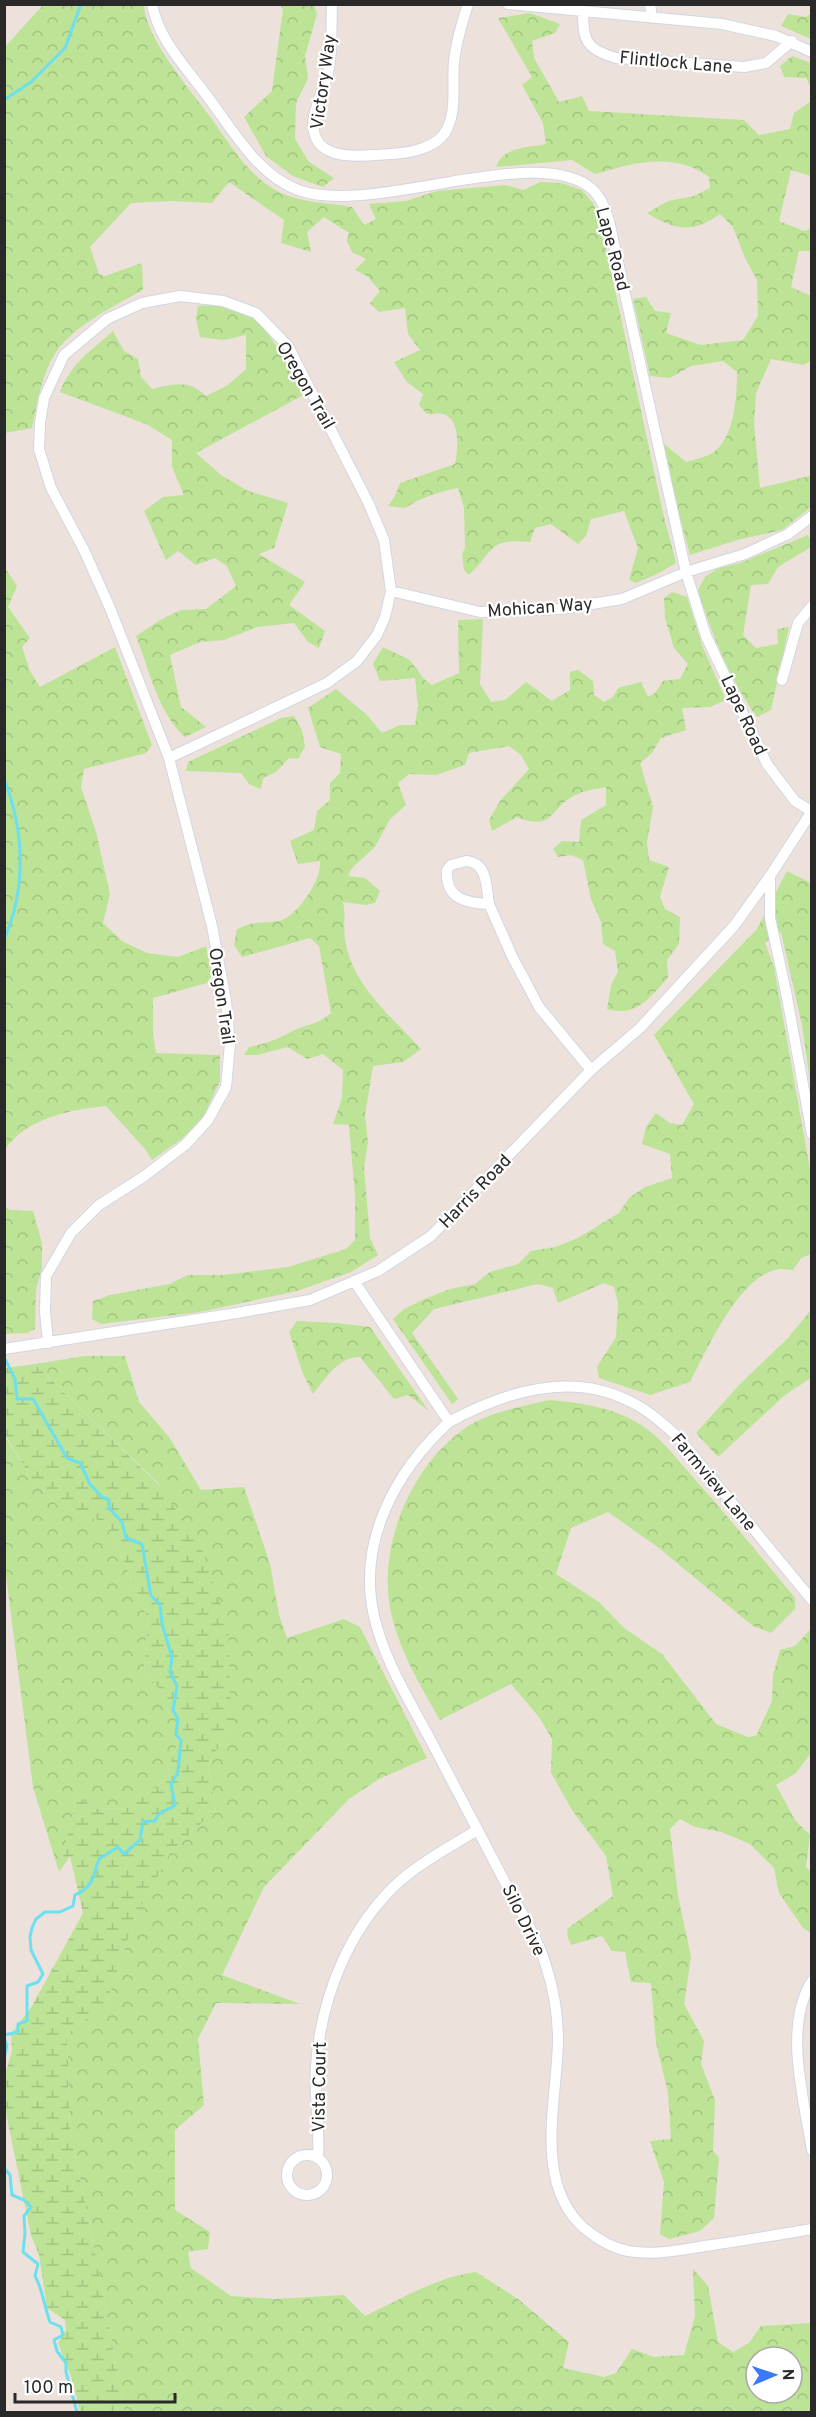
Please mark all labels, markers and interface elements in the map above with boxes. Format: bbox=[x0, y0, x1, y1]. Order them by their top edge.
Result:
street label: Victory Way bbox=[306, 33, 343, 131]
street label: Flintlock Lane bbox=[618, 47, 733, 80]
street label: Lape Road bbox=[589, 205, 634, 294]
street label: Oregon Trail bbox=[270, 338, 339, 434]
street label: Mohican Way bbox=[487, 593, 593, 624]
street label: Lape Road bbox=[714, 672, 771, 759]
street label: Oregon Trail bbox=[202, 946, 239, 1046]
street label: Harris Road bbox=[435, 1150, 517, 1234]
street label: Farmview Lane bbox=[665, 1429, 760, 1537]
street label: Silo Drive bbox=[495, 1881, 550, 1960]
street label: Vista Court bbox=[308, 2041, 333, 2133]
north arrow bbox=[744, 2345, 804, 2405]
scale bar bbox=[15, 2366, 176, 2404]
text: N bbox=[777, 2368, 797, 2381]
text: 100 m bbox=[24, 2377, 73, 2400]

